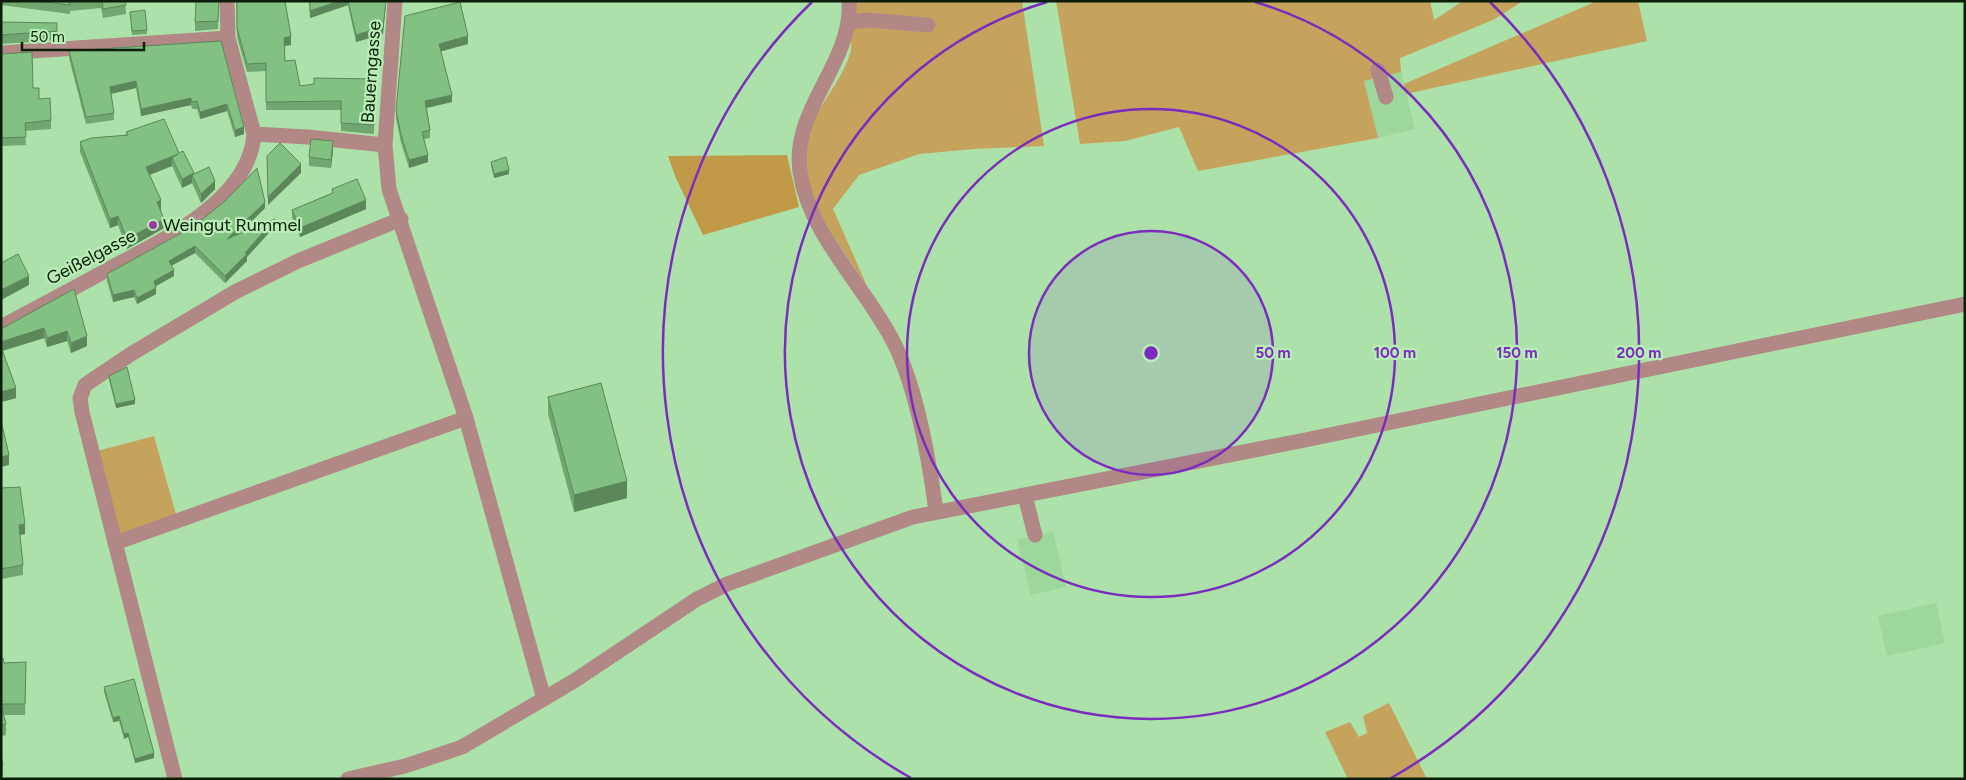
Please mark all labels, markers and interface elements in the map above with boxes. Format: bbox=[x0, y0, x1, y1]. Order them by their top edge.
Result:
scale bar bbox=[22, 20, 145, 52]
street label: Bauerngasse bbox=[356, 20, 386, 124]
text: 50 m bbox=[30, 28, 65, 46]
place label: Weingut Rummel bbox=[163, 214, 301, 236]
marker: Weingut Rummel bbox=[147, 219, 159, 231]
street label: Geißelgasse bbox=[43, 224, 140, 290]
centre of rings bbox=[1142, 344, 1160, 362]
text: 50 m bbox=[1255, 344, 1291, 362]
text: 100 m bbox=[1374, 344, 1416, 362]
text: 150 m bbox=[1496, 344, 1538, 362]
text: 200 m bbox=[1617, 344, 1661, 362]

